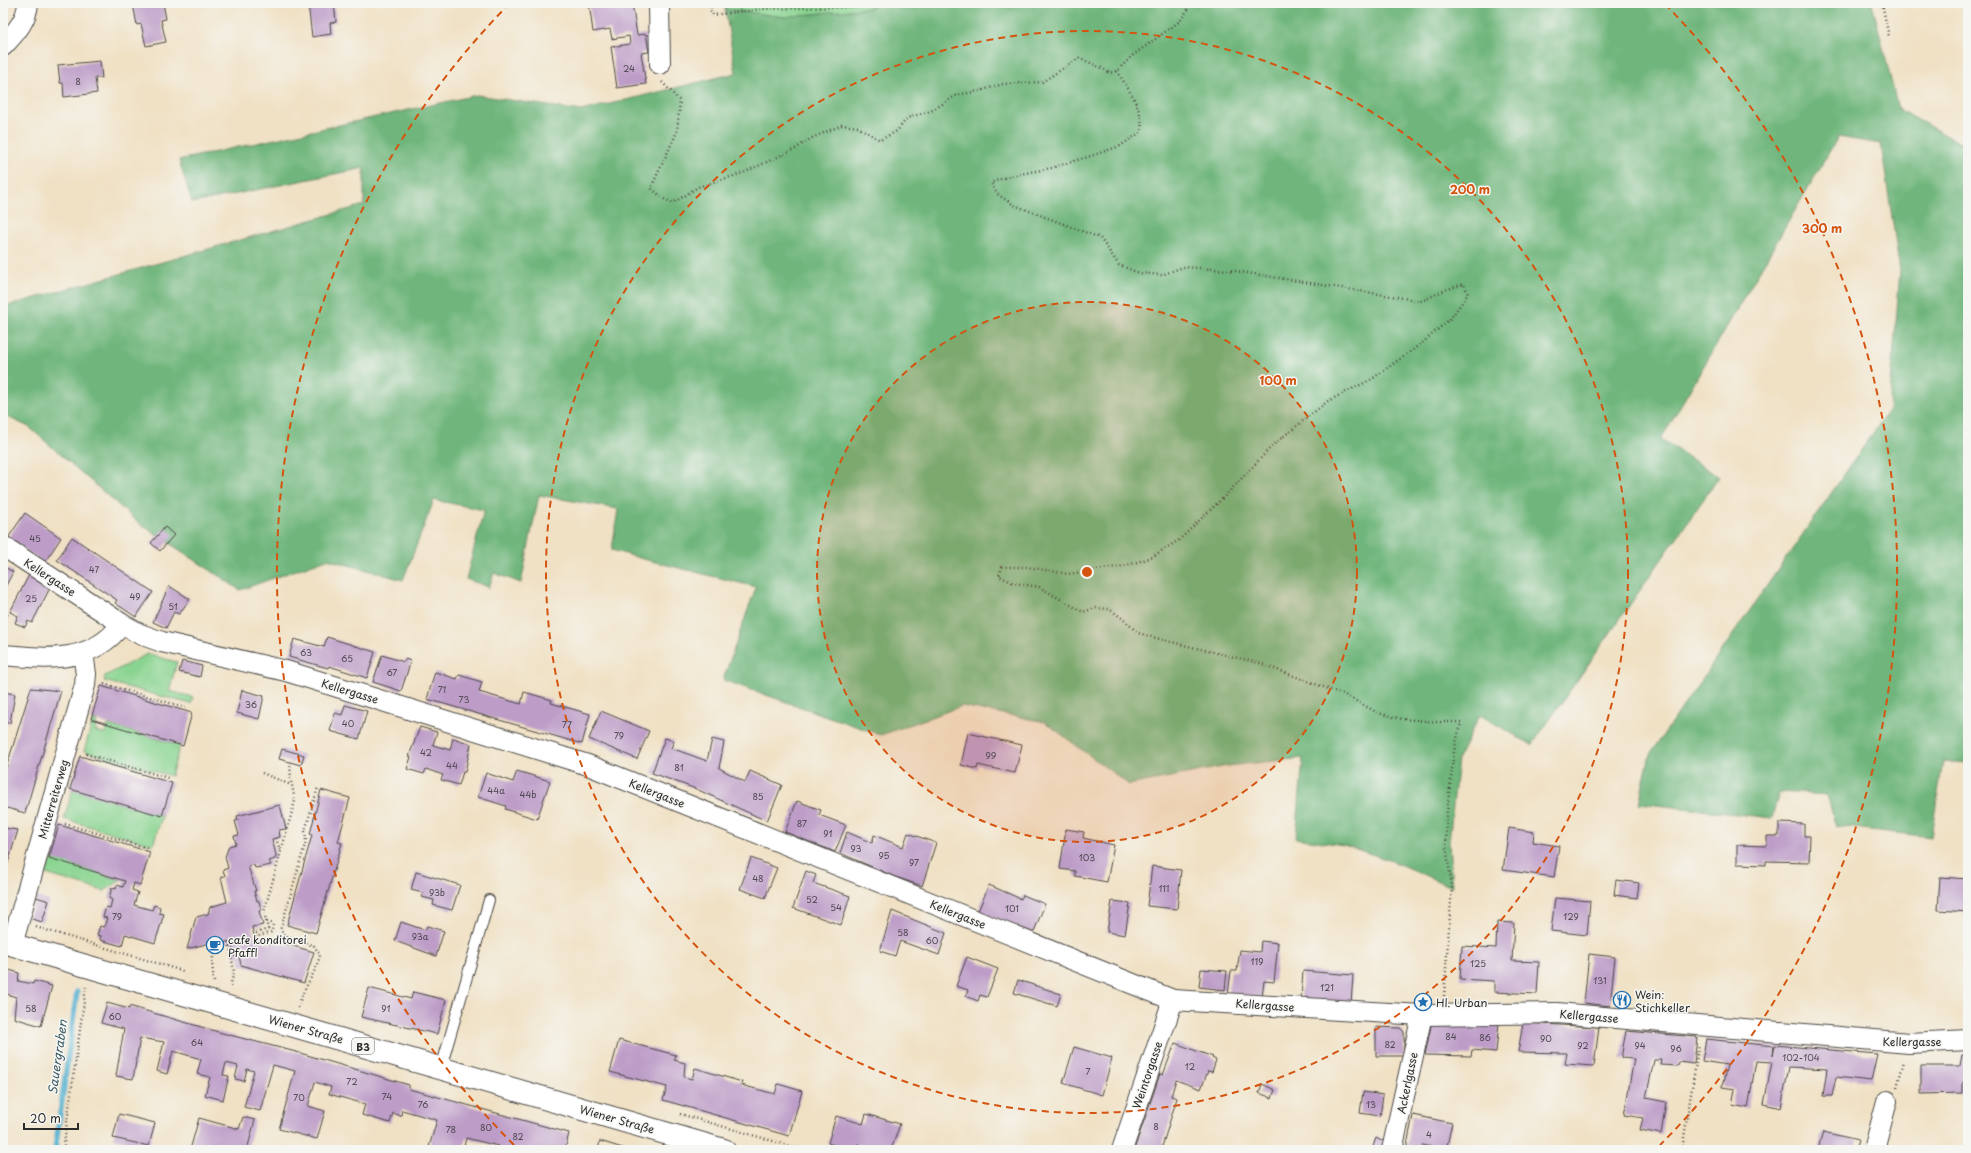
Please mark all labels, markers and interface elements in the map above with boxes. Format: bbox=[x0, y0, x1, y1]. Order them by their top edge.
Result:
house number: 24 bbox=[623, 61, 635, 75]
house number: 8 bbox=[75, 74, 81, 88]
text: 200 m bbox=[1450, 180, 1490, 198]
text: 300 m bbox=[1802, 219, 1842, 237]
text: 100 m bbox=[1259, 371, 1297, 389]
house number: 45 bbox=[29, 531, 41, 545]
street label: Kellergasse bbox=[21, 554, 79, 600]
house number: 47 bbox=[89, 562, 99, 576]
centre of rings bbox=[1080, 565, 1094, 579]
house number: 49 bbox=[129, 589, 141, 603]
house number: 25 bbox=[25, 591, 37, 605]
house number: 51 bbox=[168, 599, 178, 613]
house number: 63 bbox=[300, 645, 312, 659]
house number: 65 bbox=[341, 651, 353, 665]
house number: 67 bbox=[386, 665, 398, 679]
street label: Kellergasse bbox=[319, 674, 381, 708]
house number: 71 bbox=[438, 682, 446, 696]
house number: 73 bbox=[459, 692, 469, 706]
house number: 36 bbox=[245, 697, 257, 711]
house number: 40 bbox=[342, 716, 355, 730]
house number: 77 bbox=[562, 717, 572, 731]
house number: 79 bbox=[614, 728, 624, 742]
house number: 42 bbox=[420, 745, 432, 759]
house number: 99 bbox=[986, 748, 997, 762]
street label: Mitterreiterweg bbox=[34, 757, 72, 841]
house number: 44 bbox=[446, 758, 458, 772]
house number: 81 bbox=[674, 760, 684, 774]
street label: Kellergasse bbox=[626, 774, 688, 812]
house number: 44a bbox=[487, 783, 505, 797]
house number: 44b bbox=[519, 787, 537, 801]
house number: 85 bbox=[752, 789, 764, 803]
house number: 87 bbox=[797, 816, 807, 830]
house number: 91 bbox=[823, 826, 833, 840]
house number: 93 bbox=[851, 841, 862, 855]
house number: 95 bbox=[878, 848, 890, 862]
house number: 103 bbox=[1079, 850, 1095, 864]
house number: 97 bbox=[909, 855, 919, 869]
house number: 48 bbox=[752, 871, 764, 885]
house number: 111 bbox=[1159, 881, 1169, 895]
house number: 93b bbox=[429, 885, 445, 899]
house number: 52 bbox=[806, 892, 818, 906]
street label: Kellergasse bbox=[927, 895, 989, 933]
house number: 54 bbox=[830, 900, 842, 914]
house number: 101 bbox=[1005, 901, 1019, 915]
house number: 79 bbox=[112, 909, 122, 923]
house number: 129 bbox=[1563, 909, 1579, 923]
house number: 58 bbox=[897, 925, 909, 939]
house number: 93a bbox=[412, 929, 429, 943]
place label: cafe konditorei Pfaffl bbox=[228, 931, 307, 961]
house number: 60 bbox=[926, 933, 939, 947]
cafe icon: cafe konditorei Pfaffl bbox=[205, 935, 225, 955]
house number: 119 bbox=[1251, 954, 1263, 968]
house number: 125 bbox=[1470, 956, 1486, 970]
house number: 131 bbox=[1593, 973, 1607, 987]
house number: 121 bbox=[1320, 980, 1334, 994]
place label: Wein: Stichkeller bbox=[1635, 986, 1691, 1016]
restaurant icon: Wein: Stichkeller bbox=[1612, 990, 1632, 1010]
place icon: Hl. Urban bbox=[1413, 992, 1433, 1012]
street label: Kellergasse bbox=[1235, 994, 1295, 1016]
place label: Hl. Urban bbox=[1436, 994, 1487, 1011]
house number: 58 bbox=[25, 1001, 37, 1015]
house number: 91 bbox=[381, 1001, 391, 1015]
street label: Kellergasse bbox=[1559, 1005, 1619, 1027]
house number: 60 bbox=[109, 1009, 122, 1023]
street label: Wiener Straße bbox=[267, 1010, 346, 1048]
water label: Sauergraben bbox=[43, 1018, 71, 1095]
house number: 84 bbox=[1445, 1029, 1457, 1043]
house number: 86 bbox=[1479, 1030, 1491, 1044]
house number: 90 bbox=[1540, 1031, 1552, 1045]
street label: Kellergasse bbox=[1883, 1033, 1942, 1050]
house number: 64 bbox=[191, 1035, 203, 1049]
house number: 82 bbox=[1384, 1037, 1396, 1051]
road number: B3 bbox=[352, 1038, 374, 1054]
house number: 92 bbox=[1577, 1038, 1589, 1052]
house number: 94 bbox=[1634, 1038, 1646, 1052]
street label: Weintorgasse bbox=[1127, 1039, 1167, 1111]
house number: 96 bbox=[1670, 1041, 1682, 1055]
house number: 102-104 bbox=[1782, 1050, 1820, 1064]
street label: Ackerlgasse bbox=[1392, 1051, 1422, 1115]
house number: 12 bbox=[1185, 1059, 1195, 1073]
house number: 7 bbox=[1085, 1064, 1091, 1078]
house number: 72 bbox=[346, 1074, 358, 1088]
house number: 74 bbox=[382, 1089, 392, 1103]
house number: 70 bbox=[293, 1090, 305, 1104]
house number: 76 bbox=[418, 1097, 428, 1111]
house number: 13 bbox=[1366, 1097, 1376, 1111]
street label: Wiener Straße bbox=[578, 1100, 657, 1138]
scale bar bbox=[24, 1105, 78, 1131]
text: 20 m bbox=[30, 1109, 61, 1127]
house number: 8 bbox=[1153, 1119, 1159, 1133]
house number: 80 bbox=[480, 1120, 493, 1134]
house number: 78 bbox=[446, 1122, 456, 1136]
house number: 4 bbox=[1426, 1127, 1432, 1141]
house number: 82 bbox=[512, 1129, 524, 1143]

